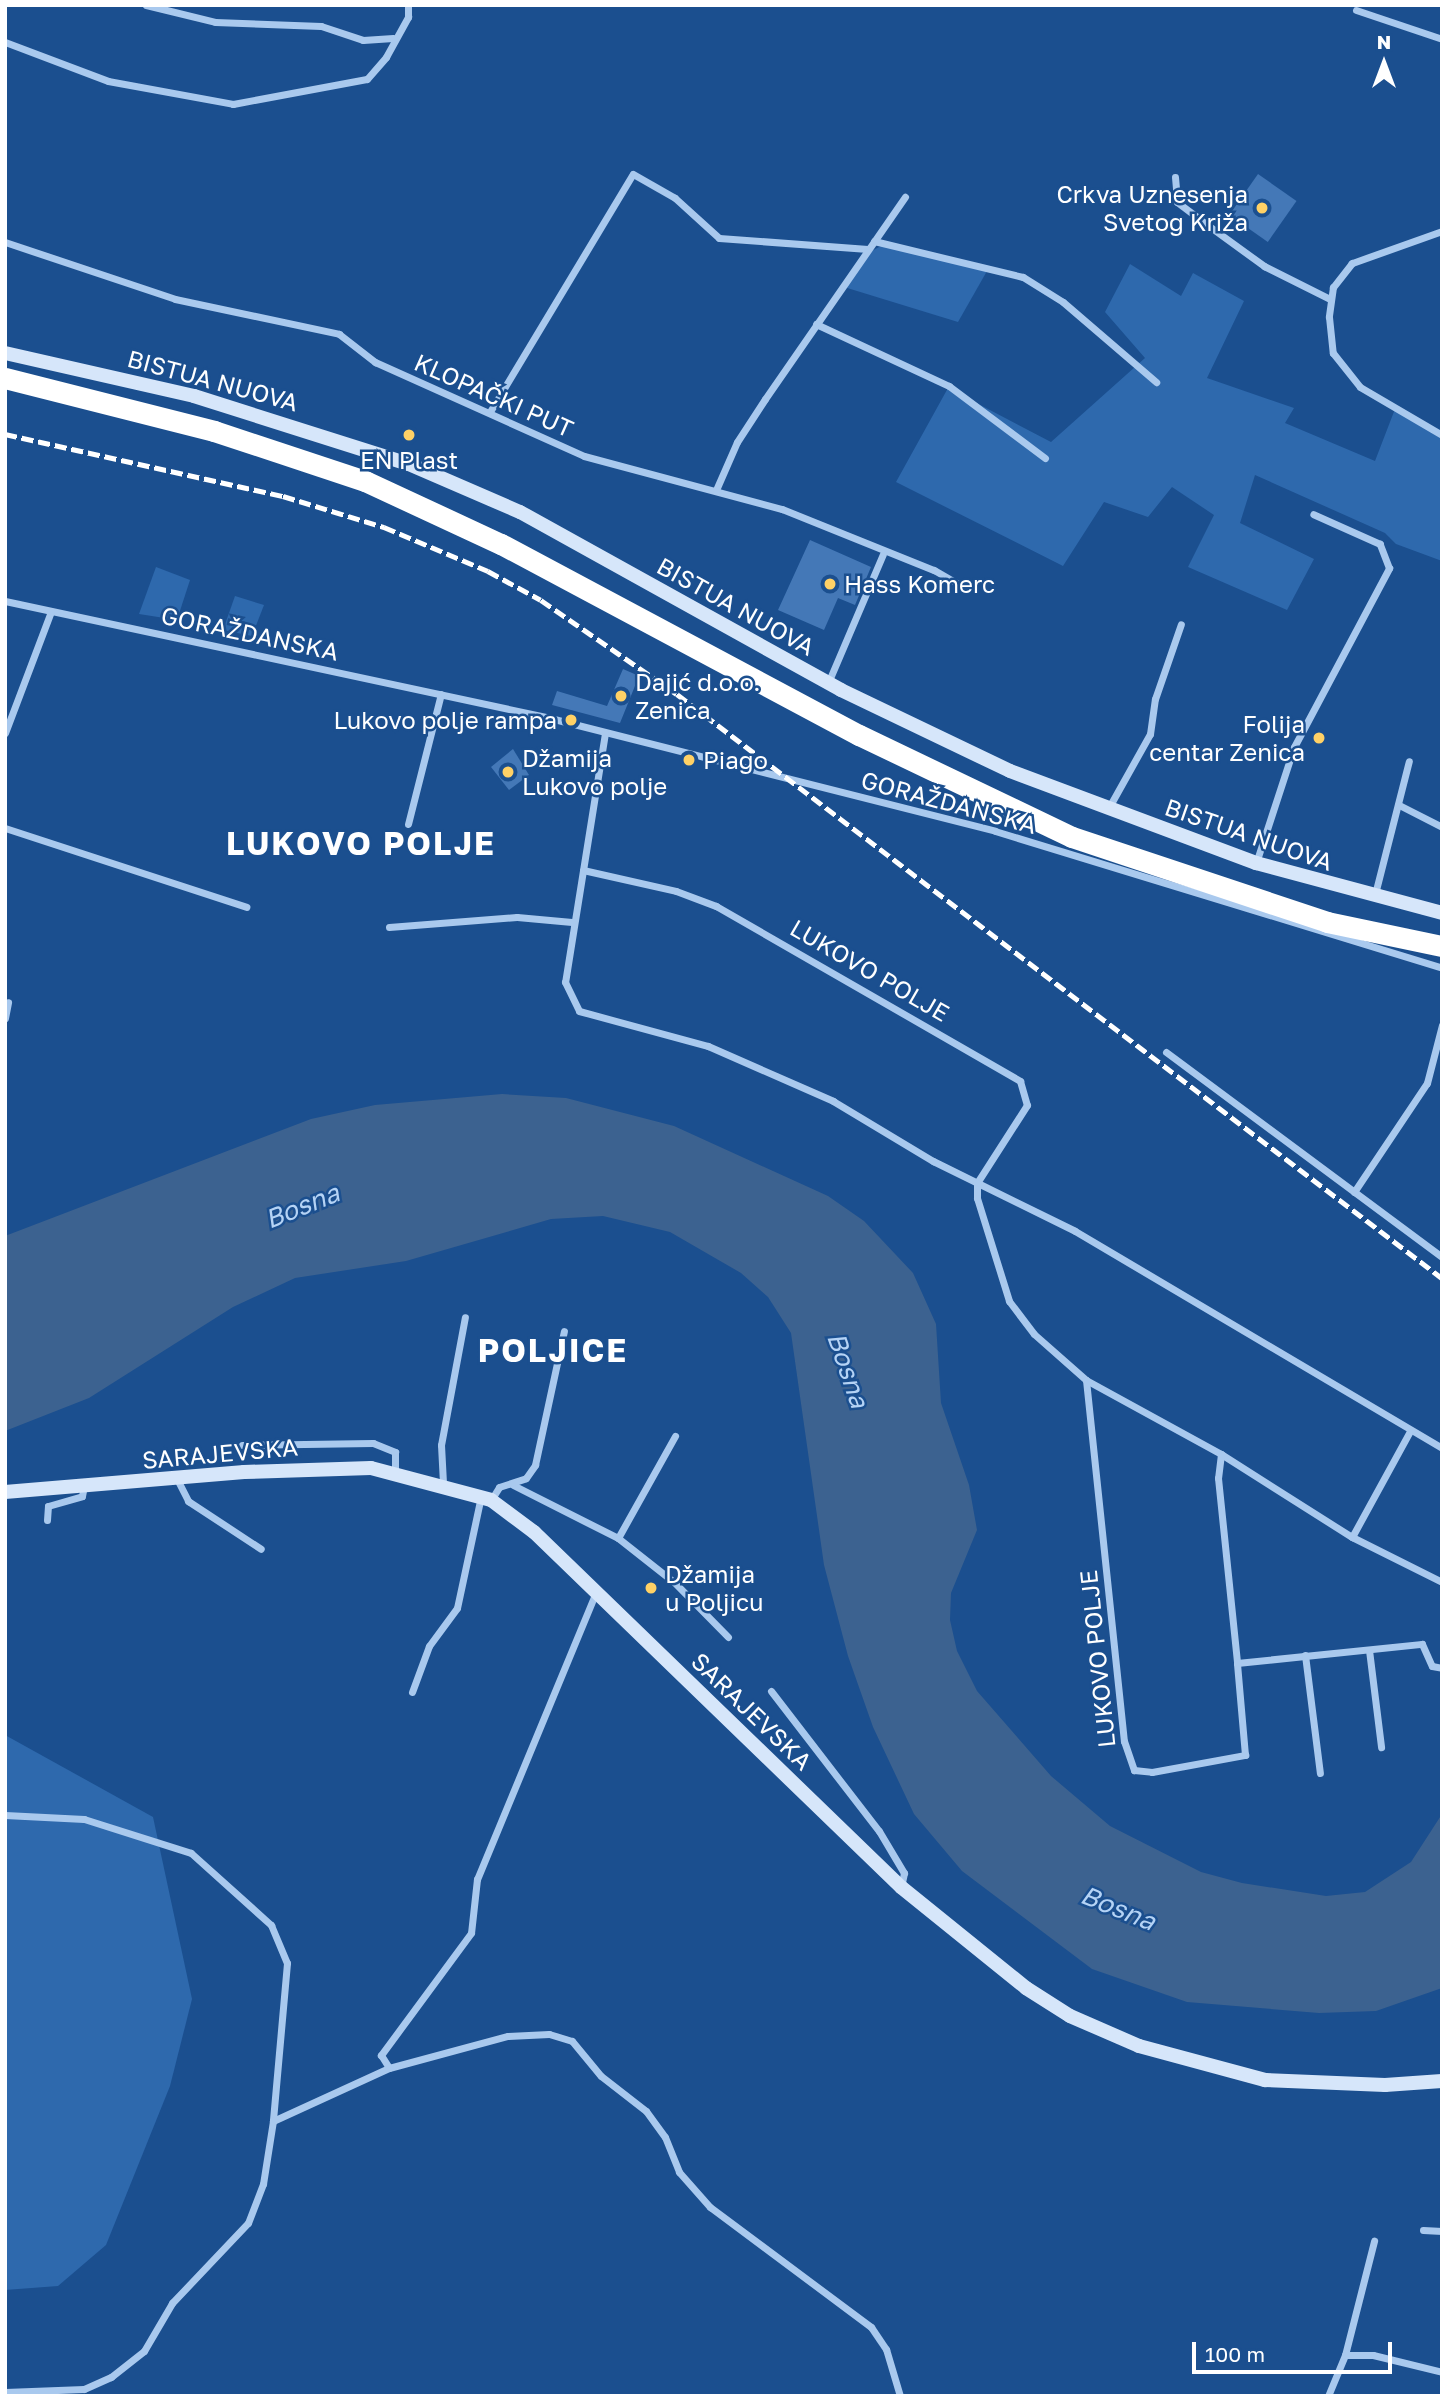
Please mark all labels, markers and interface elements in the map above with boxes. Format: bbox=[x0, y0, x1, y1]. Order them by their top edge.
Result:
north arrow bbox=[1349, 28, 1419, 98]
text: N bbox=[1377, 30, 1391, 53]
place label: Crkva Uznesenja Svetog Križa bbox=[1056, 180, 1248, 236]
marker: Crkva Uznesenja Svetog Križa bbox=[1254, 200, 1270, 216]
street label: BISTUA NUOVA bbox=[124, 343, 302, 417]
street label: KLOPAČKI PUT bbox=[410, 347, 578, 443]
marker: EN Plast bbox=[401, 427, 417, 443]
place label: EN Plast bbox=[360, 446, 458, 474]
street label: BISTUA NUOVA bbox=[652, 551, 820, 661]
place label: Hass Komerc bbox=[844, 570, 995, 598]
marker: Hass Komerc bbox=[822, 576, 838, 592]
street label: GORAŽDANSKA bbox=[159, 600, 341, 666]
place label: Dajić d.o.o. Zenica bbox=[635, 668, 761, 724]
marker: Dajić d.o.o. Zenica bbox=[613, 688, 629, 704]
place label: Lukovo polje rampa bbox=[333, 706, 557, 734]
place label: Folija centar Zenica bbox=[1149, 710, 1305, 766]
marker: Lukovo polje rampa bbox=[563, 712, 579, 728]
marker: Folija centar Zenica bbox=[1311, 730, 1327, 746]
place label: Džamija Lukovo polje bbox=[522, 744, 667, 800]
place label: Piago bbox=[703, 746, 768, 774]
marker: Piago bbox=[681, 752, 697, 768]
marker: Džamija Lukovo polje bbox=[500, 764, 516, 780]
street label: GORAŽDANSKA bbox=[858, 765, 1040, 839]
street label: BISTUA NUOVA bbox=[1161, 792, 1337, 876]
district label: LUKOVO POLJE bbox=[228, 824, 494, 862]
street label: LUKOVO POLJE bbox=[785, 913, 955, 1027]
water label: Bosna bbox=[260, 1177, 344, 1235]
water label: Bosna bbox=[821, 1328, 875, 1412]
district label: POLJICE bbox=[479, 1331, 627, 1369]
street label: SARAJEVSKA bbox=[141, 1432, 299, 1474]
place label: Džamija u Poljicu bbox=[665, 1560, 764, 1616]
street label: LUKOVO POLJE bbox=[1073, 1569, 1121, 1749]
marker: Džamija u Poljicu bbox=[643, 1580, 659, 1596]
street label: SARAJEVSKA bbox=[686, 1646, 818, 1776]
water label: Bosna bbox=[1076, 1879, 1160, 1937]
scale bar bbox=[1195, 2328, 1394, 2372]
text: 100 m bbox=[1205, 2341, 1265, 2367]

